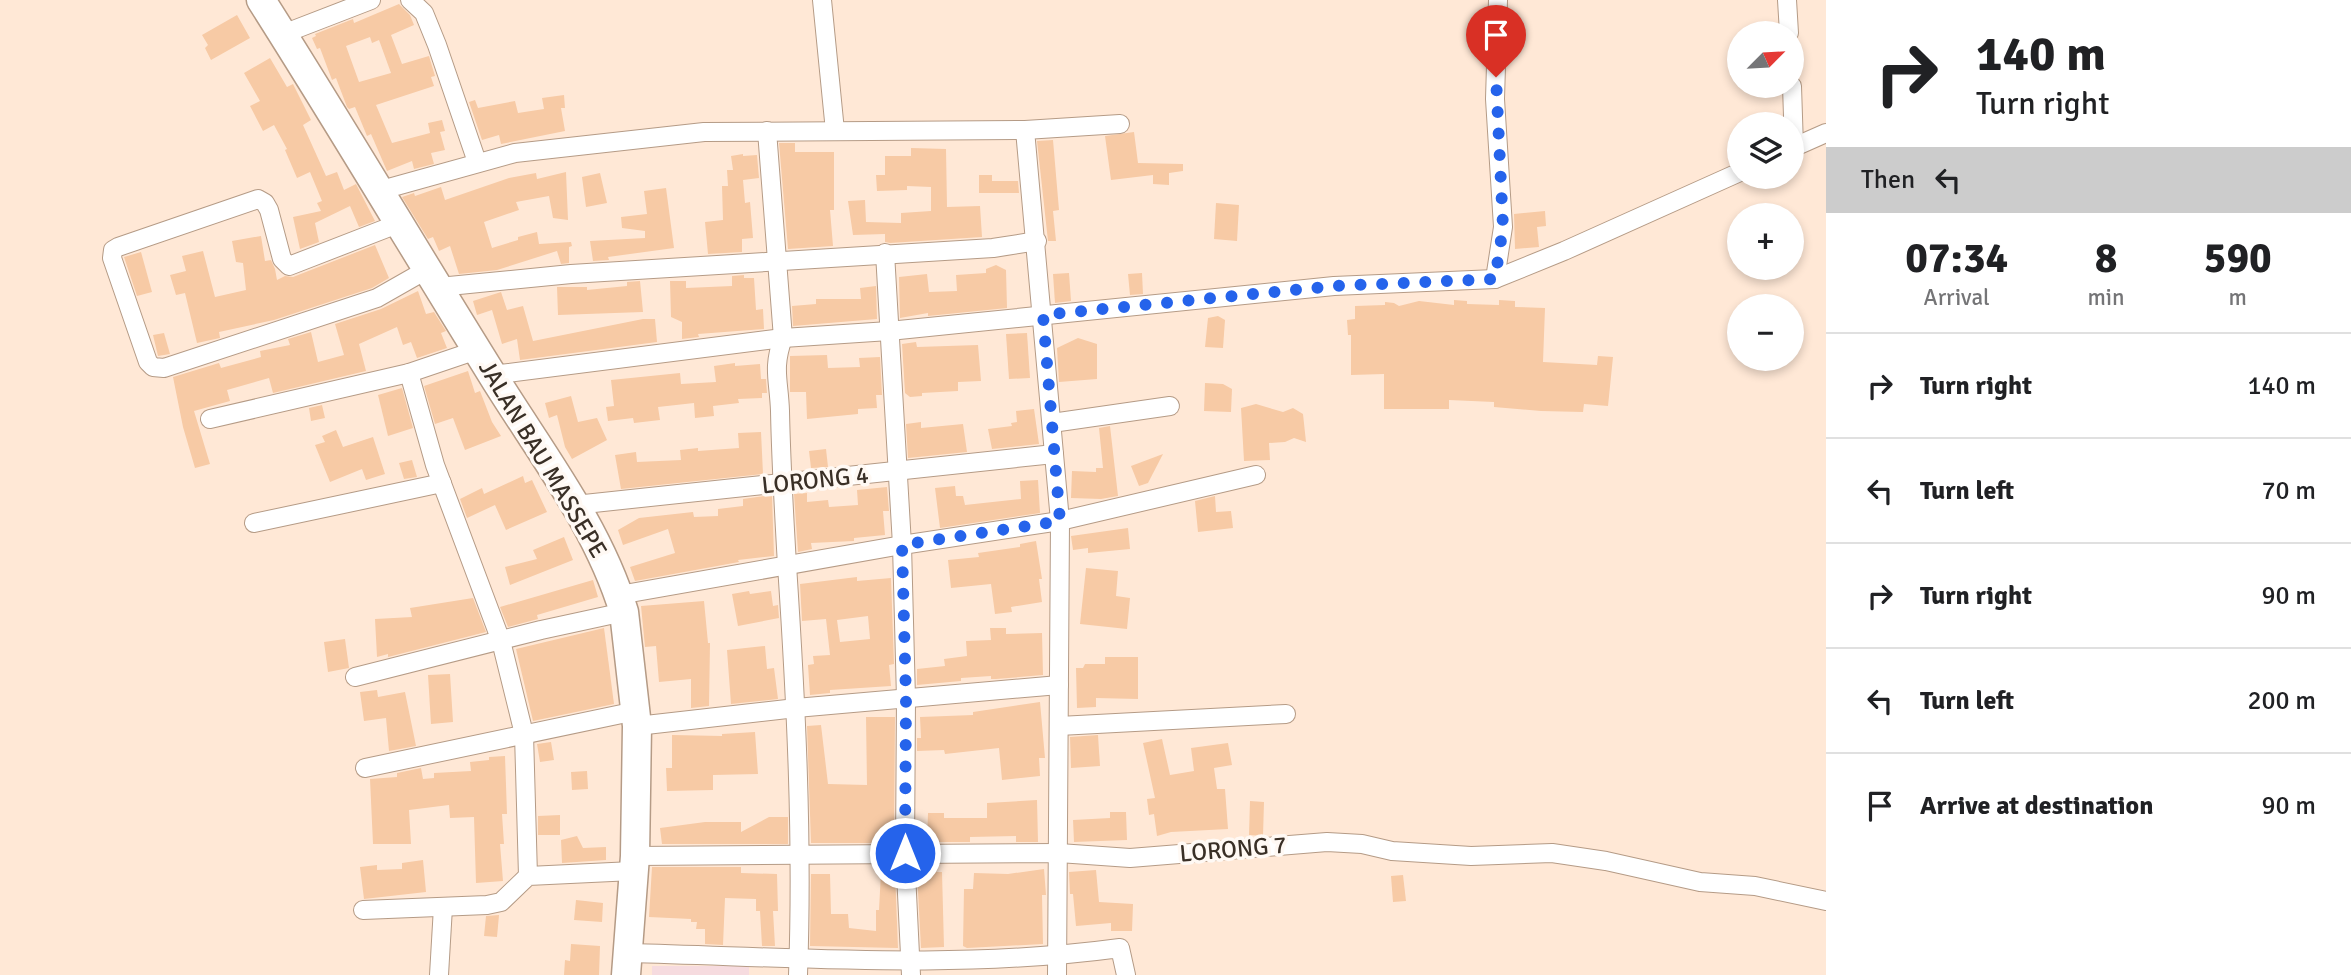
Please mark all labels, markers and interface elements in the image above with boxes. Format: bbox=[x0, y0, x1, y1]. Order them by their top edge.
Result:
pin bbox=[1466, 5, 1526, 77]
icon: arrive bbox=[1477, 16, 1515, 54]
north arrow bbox=[1727, 21, 1804, 98]
map controls bbox=[1727, 21, 1804, 371]
text: 140 m bbox=[1976, 24, 2106, 84]
icon: right bbox=[1861, 28, 1952, 119]
text: Turn right bbox=[1976, 84, 2109, 123]
button: layers bbox=[1727, 112, 1804, 189]
icon: left bbox=[1929, 161, 1967, 199]
text: Then bbox=[1861, 164, 1915, 196]
button: + bbox=[1727, 203, 1804, 280]
text: 07:34 bbox=[1905, 233, 2008, 284]
text: 8 bbox=[2095, 233, 2117, 284]
text: 590 bbox=[2204, 233, 2272, 284]
text: Arrival bbox=[1924, 283, 1990, 312]
text: min bbox=[2087, 283, 2125, 312]
text: m bbox=[2229, 283, 2247, 312]
button: − bbox=[1727, 294, 1804, 371]
street label: JALAN BAU MASSEPE bbox=[472, 355, 614, 563]
icon: right bbox=[1861, 367, 1899, 405]
text: Turn right bbox=[1920, 370, 2032, 402]
text: 140 m bbox=[2247, 370, 2316, 402]
street label: LORONG 4 bbox=[760, 459, 870, 501]
icon: left bbox=[1861, 472, 1899, 510]
text: Turn left bbox=[1920, 475, 2014, 507]
text: 70 m bbox=[2261, 475, 2316, 507]
icon: right bbox=[1861, 577, 1899, 615]
text: Turn right bbox=[1920, 580, 2032, 612]
text: 90 m bbox=[2261, 580, 2316, 612]
icon: left bbox=[1861, 682, 1899, 720]
text: Turn left bbox=[1920, 685, 2014, 717]
text: 200 m bbox=[2247, 685, 2316, 717]
icon: arrive bbox=[1861, 787, 1899, 825]
text: Arrive at destination bbox=[1920, 790, 2153, 822]
text: 90 m bbox=[2261, 790, 2316, 822]
position arrow bbox=[868, 816, 942, 890]
street label: LORONG 7 bbox=[1178, 829, 1288, 869]

